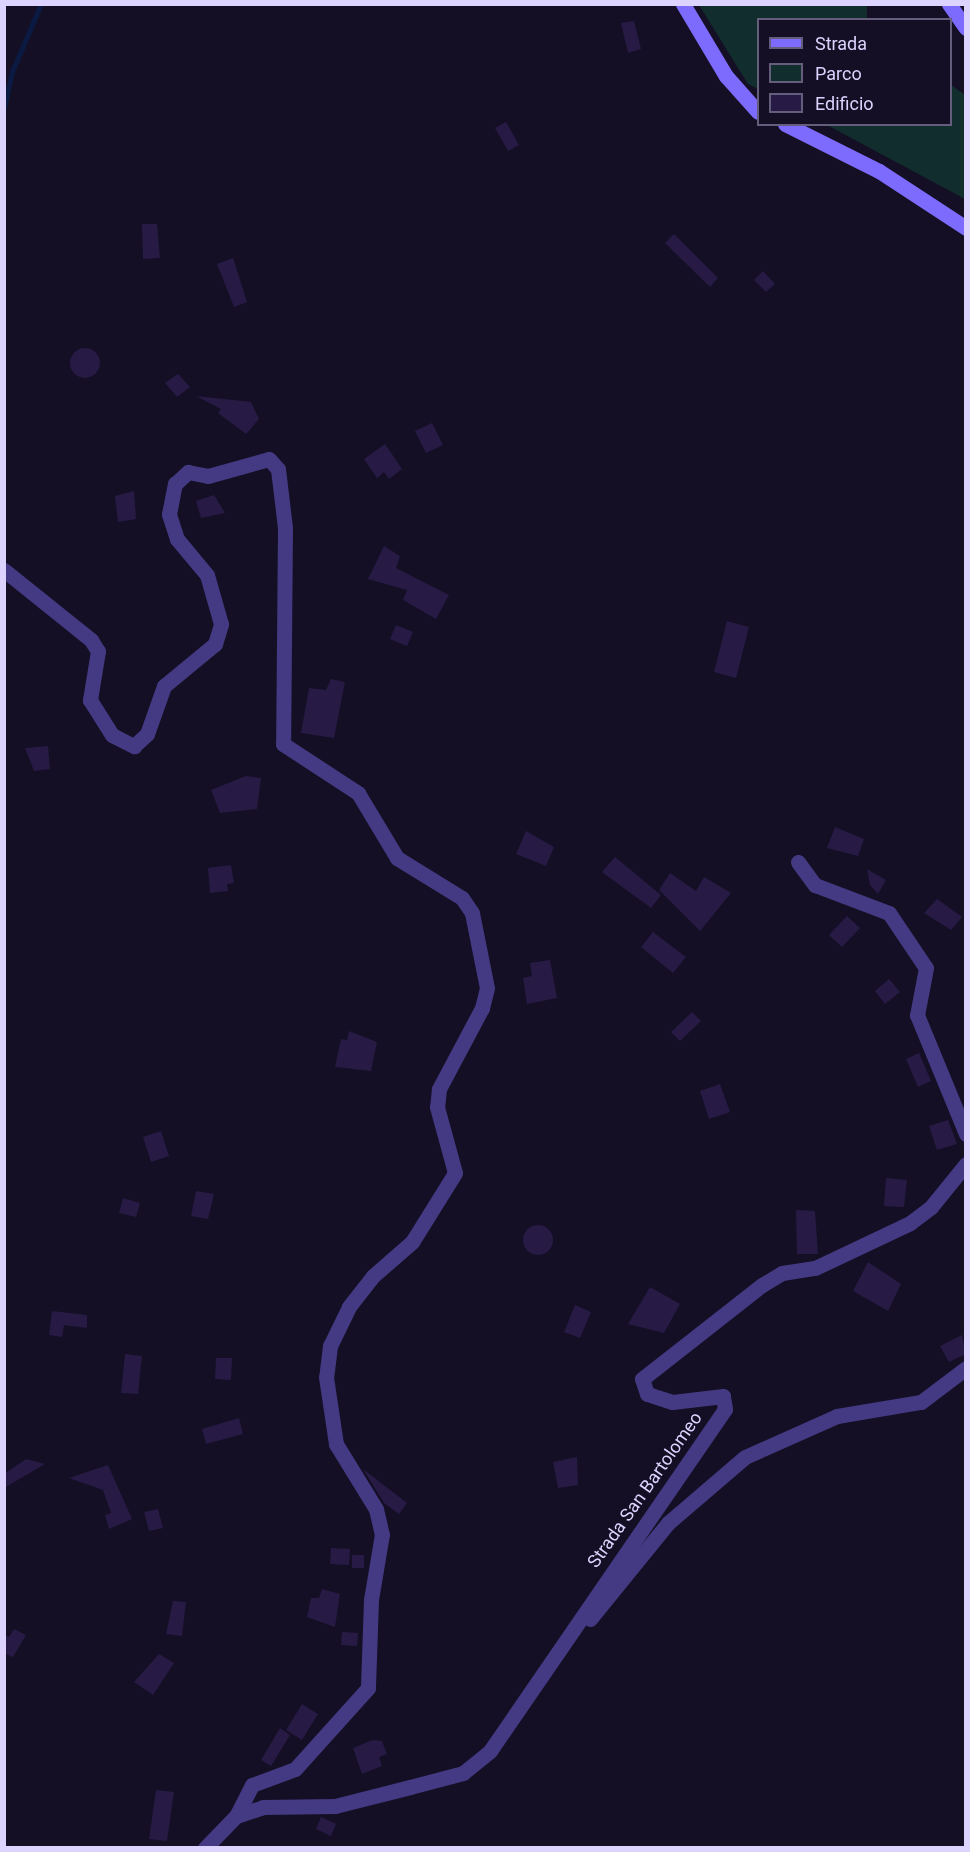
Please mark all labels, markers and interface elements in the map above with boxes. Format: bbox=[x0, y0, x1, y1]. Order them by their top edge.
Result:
legend bbox=[757, 18, 952, 126]
text: Strada bbox=[815, 33, 867, 54]
text: Parco bbox=[815, 63, 862, 84]
text: Edificio bbox=[815, 93, 874, 114]
street label: Strada San Bartolomeo bbox=[583, 1408, 707, 1572]

